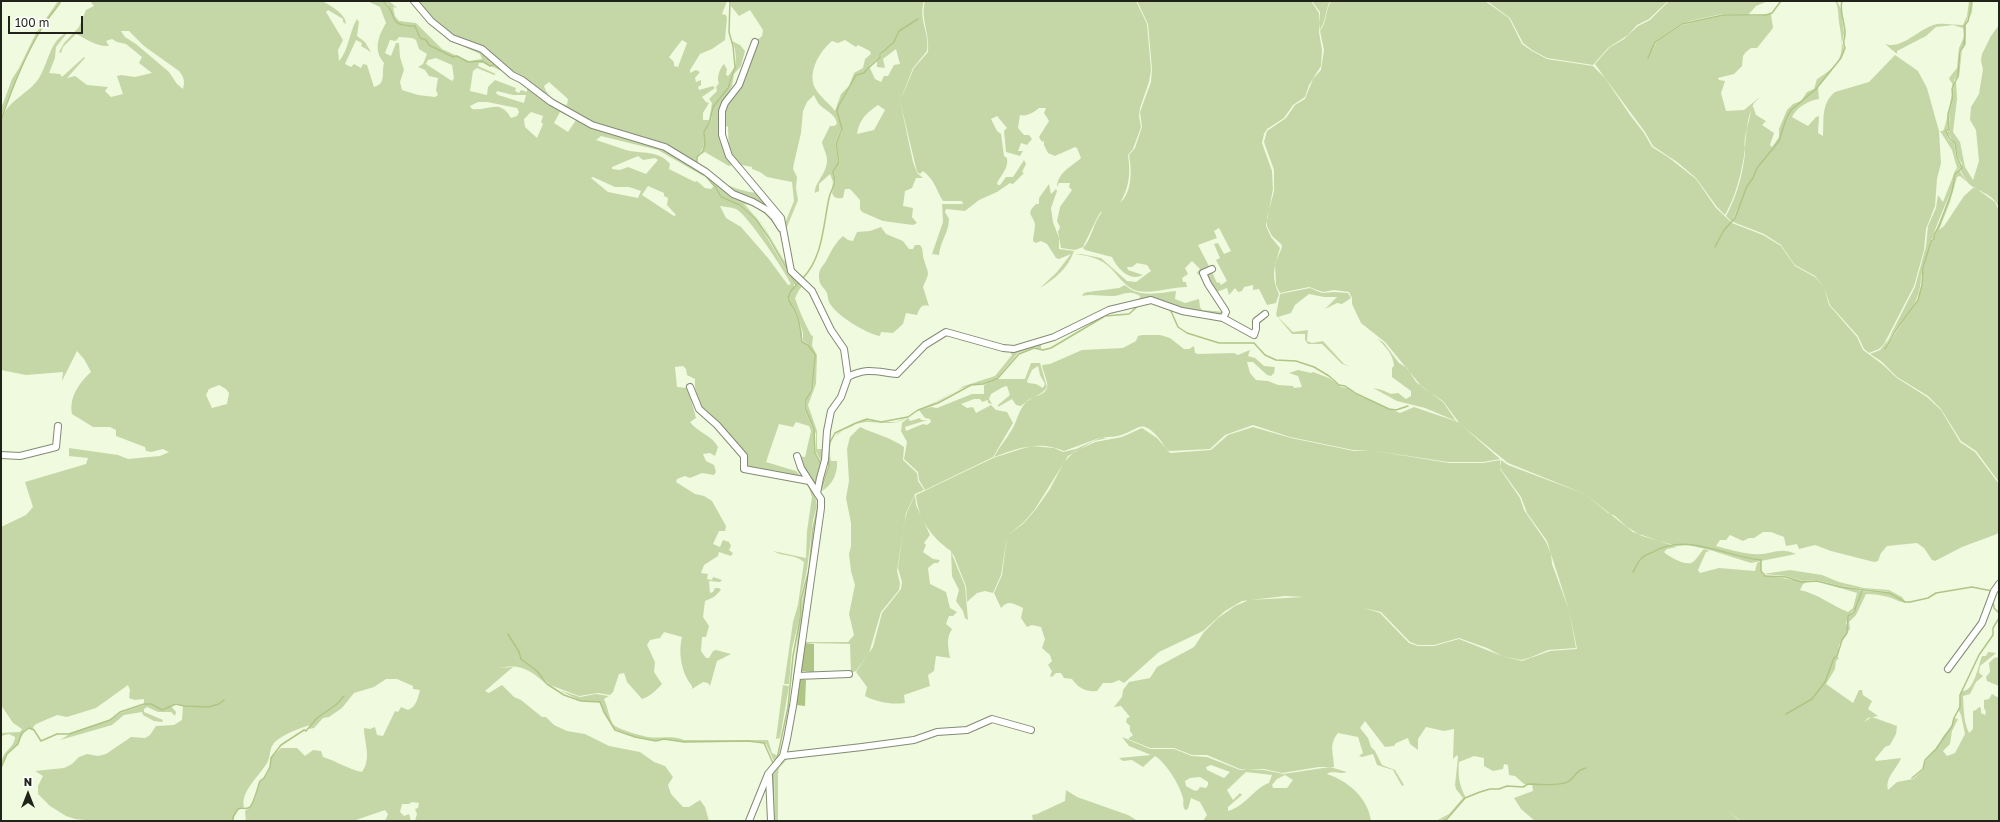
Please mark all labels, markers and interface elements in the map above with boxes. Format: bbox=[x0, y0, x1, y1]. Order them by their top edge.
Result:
scale bar bbox=[10, 8, 85, 34]
text: 100 m bbox=[15, 15, 49, 30]
north arrow bbox=[8, 774, 48, 814]
text: N bbox=[24, 775, 32, 788]

